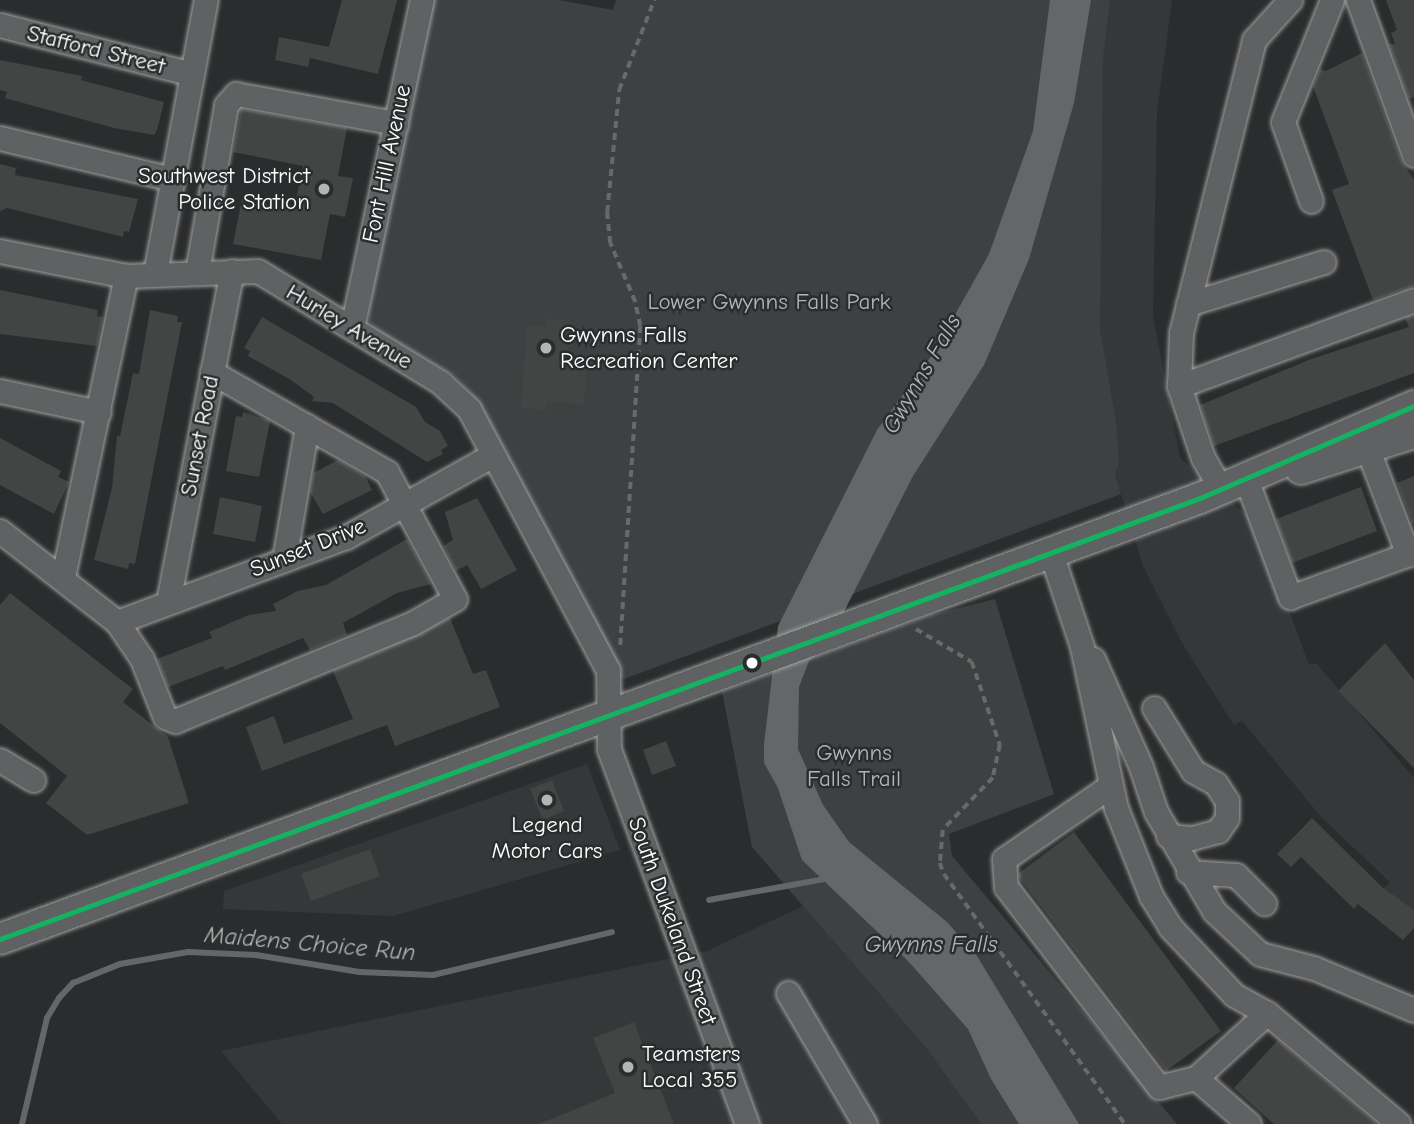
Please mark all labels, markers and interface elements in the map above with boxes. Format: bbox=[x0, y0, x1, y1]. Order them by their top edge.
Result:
street label: Stafford Street bbox=[24, 20, 168, 80]
street label: Font Hill Avenue bbox=[357, 83, 417, 245]
place label: Southwest District Police Station bbox=[138, 162, 310, 216]
marker: Southwest District Police Station bbox=[316, 181, 332, 197]
street label: Hurley Avenue bbox=[281, 279, 417, 375]
park label: Lower Gwynns Falls Park bbox=[647, 288, 891, 316]
water label: Gwynns Falls bbox=[876, 309, 968, 439]
place label: Gwynns Falls Recreation Center bbox=[560, 321, 737, 375]
marker: Gwynns Falls Recreation Center bbox=[538, 340, 554, 356]
street label: Sunset Road bbox=[175, 373, 225, 499]
street label: Sunset Drive bbox=[246, 512, 370, 584]
unlabelled marker bbox=[745, 656, 759, 670]
park label: Gwynns Falls Trail bbox=[807, 739, 901, 793]
marker: Legend Motor Cars bbox=[539, 792, 555, 808]
place label: Legend Motor Cars bbox=[492, 811, 602, 865]
street label: South Dukeland Street bbox=[622, 814, 722, 1028]
water label: Maidens Choice Run bbox=[203, 920, 417, 968]
water label: Gwynns Falls bbox=[864, 931, 998, 959]
place label: Teamsters Local 355 bbox=[642, 1040, 740, 1094]
marker: Teamsters Local 355 bbox=[620, 1059, 636, 1075]

